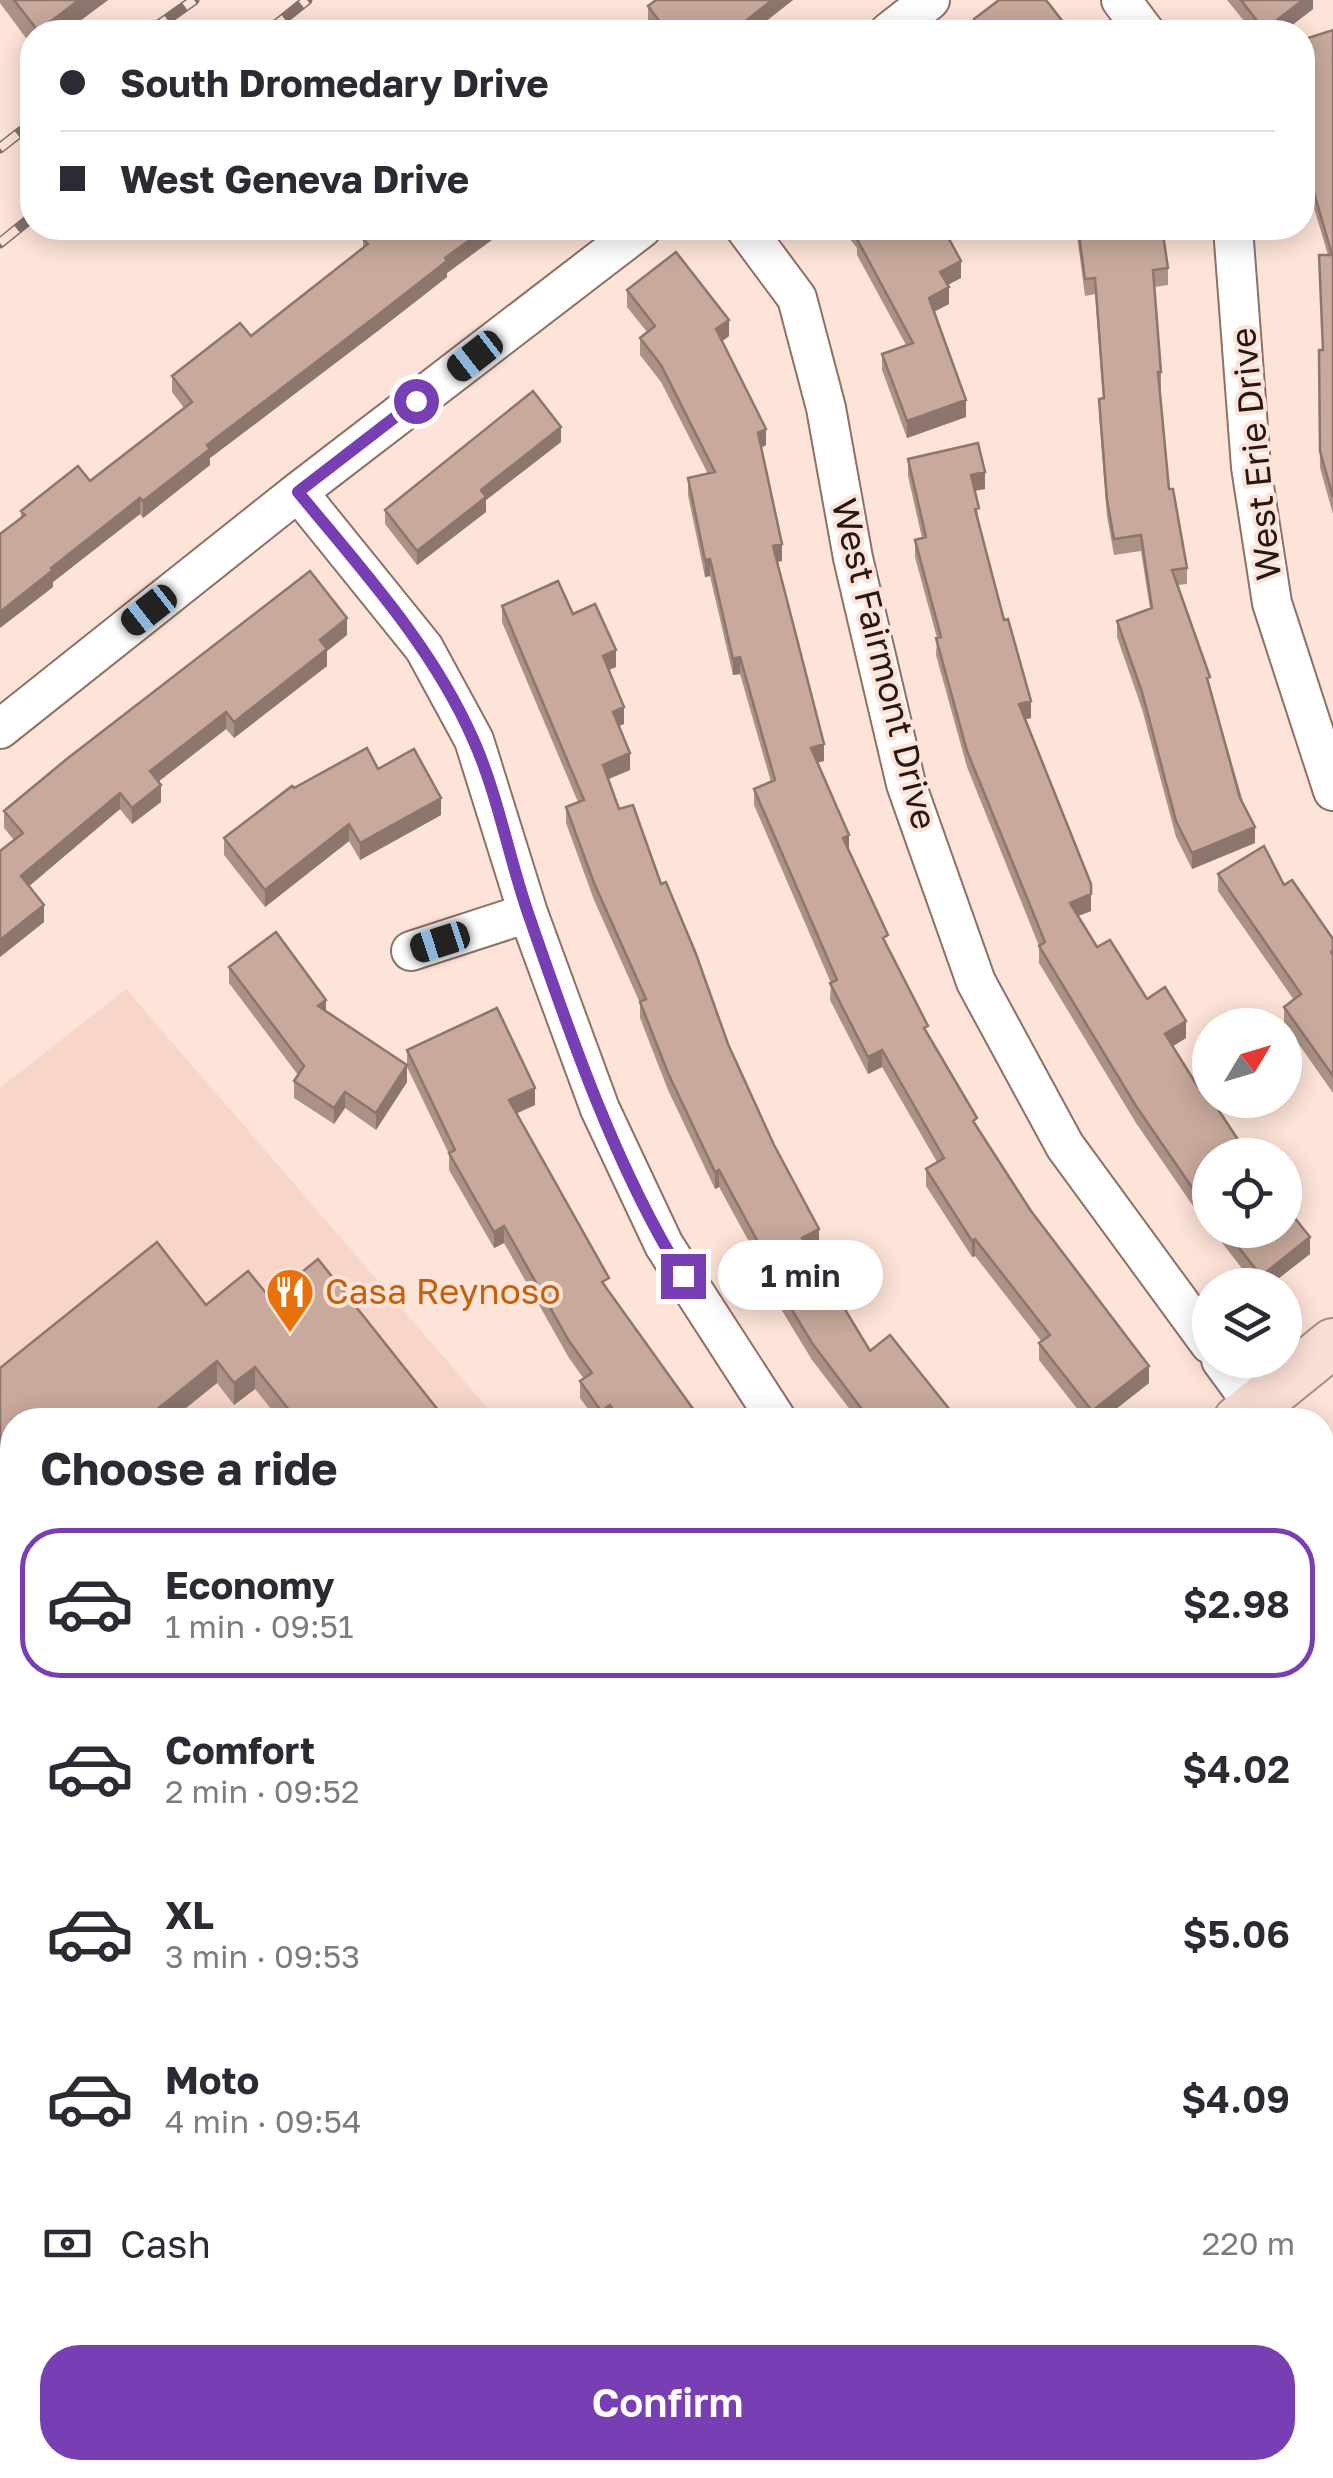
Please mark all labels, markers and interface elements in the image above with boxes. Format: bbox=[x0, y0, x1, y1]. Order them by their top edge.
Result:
text: South Dromedary Drive bbox=[120, 60, 549, 105]
text: West Geneva Drive bbox=[120, 156, 469, 201]
car bbox=[442, 326, 508, 386]
street label: West Erie Drive bbox=[1221, 326, 1289, 583]
route start bbox=[394, 379, 439, 424]
street label: West Fairmont Drive bbox=[824, 494, 946, 833]
car bbox=[116, 580, 182, 640]
car bbox=[407, 918, 473, 966]
north arrow bbox=[1192, 1008, 1302, 1118]
map controls bbox=[1192, 1008, 1302, 1378]
button: locate bbox=[1192, 1138, 1302, 1248]
callout: 1 min bbox=[718, 1241, 883, 1311]
route end bbox=[661, 1254, 706, 1299]
text: 1 min bbox=[760, 1256, 841, 1294]
restaurant icon: Casa Reynoso bbox=[264, 1266, 316, 1334]
button: layers bbox=[1192, 1268, 1302, 1378]
place label: Casa Reynoso bbox=[325, 1270, 560, 1312]
text: Choose a ride bbox=[40, 1441, 338, 1495]
icon: car bbox=[45, 1558, 135, 1648]
text: Economy bbox=[165, 1562, 334, 1607]
text: $2.98 bbox=[1183, 1581, 1290, 1626]
text: 1 min · 09:51 bbox=[165, 1607, 354, 1645]
icon: car bbox=[45, 1723, 135, 1813]
text: Comfort bbox=[165, 1727, 315, 1772]
text: $4.02 bbox=[1182, 1746, 1290, 1791]
text: 2 min · 09:52 bbox=[165, 1772, 360, 1810]
icon: car bbox=[45, 1888, 135, 1978]
text: XL bbox=[165, 1892, 214, 1937]
text: $5.06 bbox=[1182, 1911, 1290, 1956]
text: 3 min · 09:53 bbox=[165, 1937, 360, 1975]
icon: car bbox=[45, 2053, 135, 2143]
text: Moto bbox=[165, 2057, 259, 2102]
text: $4.09 bbox=[1181, 2076, 1290, 2121]
text: 4 min · 09:54 bbox=[165, 2102, 362, 2140]
icon: cash bbox=[40, 2216, 95, 2271]
text: Cash bbox=[120, 2221, 211, 2266]
text: 220 m bbox=[1202, 2224, 1295, 2262]
button: Confirm bbox=[40, 2345, 1295, 2460]

